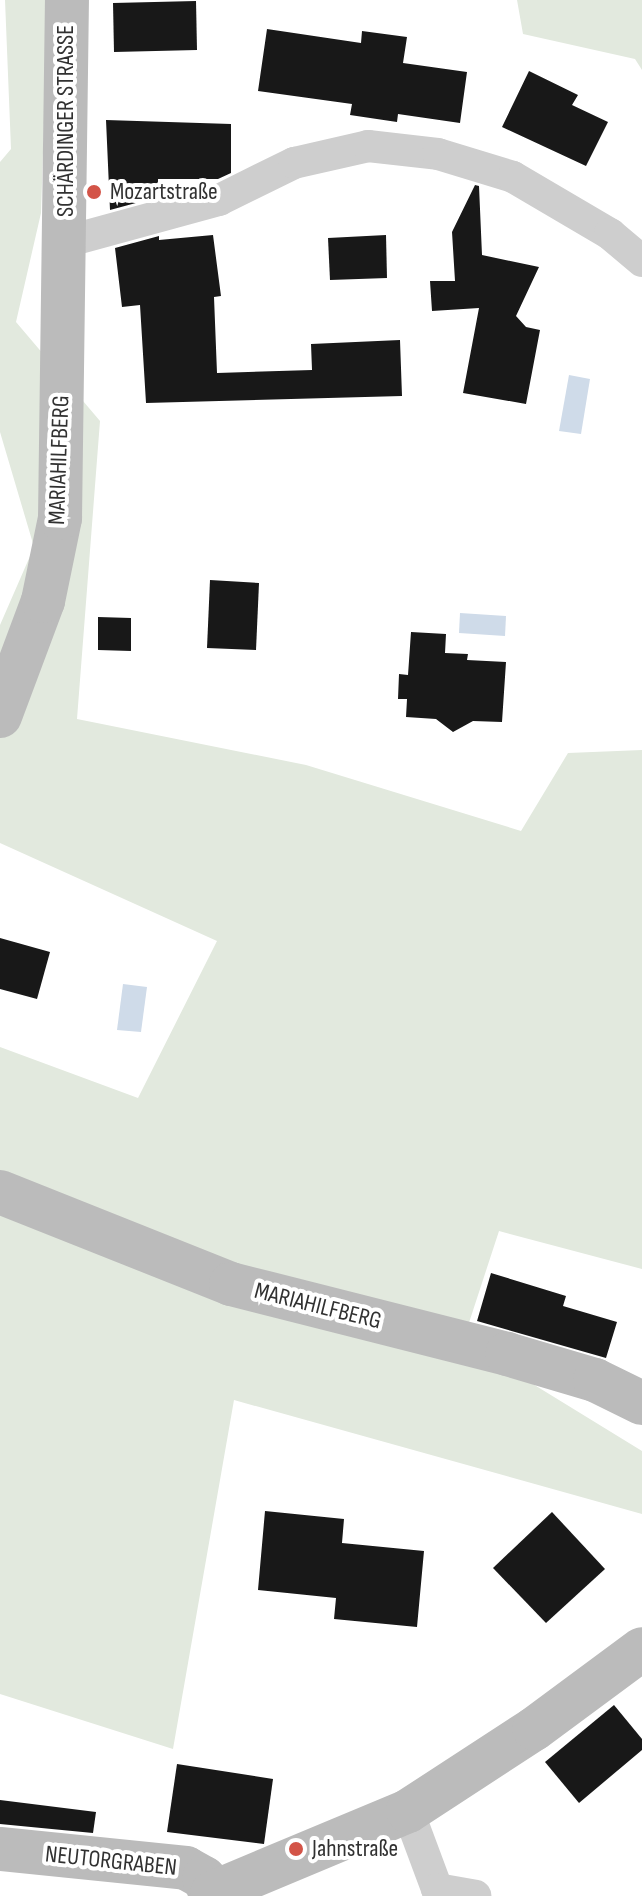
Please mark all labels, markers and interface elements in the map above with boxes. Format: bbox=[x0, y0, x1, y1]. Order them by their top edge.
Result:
street label: SCHÄRDINGER STRASSE bbox=[52, 25, 80, 217]
place label: Mozartstraße bbox=[110, 178, 218, 206]
marker: Mozartstraße bbox=[85, 183, 103, 201]
street label: MARIAHILFBERG bbox=[42, 395, 76, 525]
street label: MARIAHILFBERG bbox=[252, 1276, 384, 1336]
place label: Jahnstraße bbox=[312, 1835, 398, 1863]
street label: NEUTORGRABEN bbox=[44, 1840, 178, 1882]
marker: Jahnstraße bbox=[287, 1840, 305, 1858]

